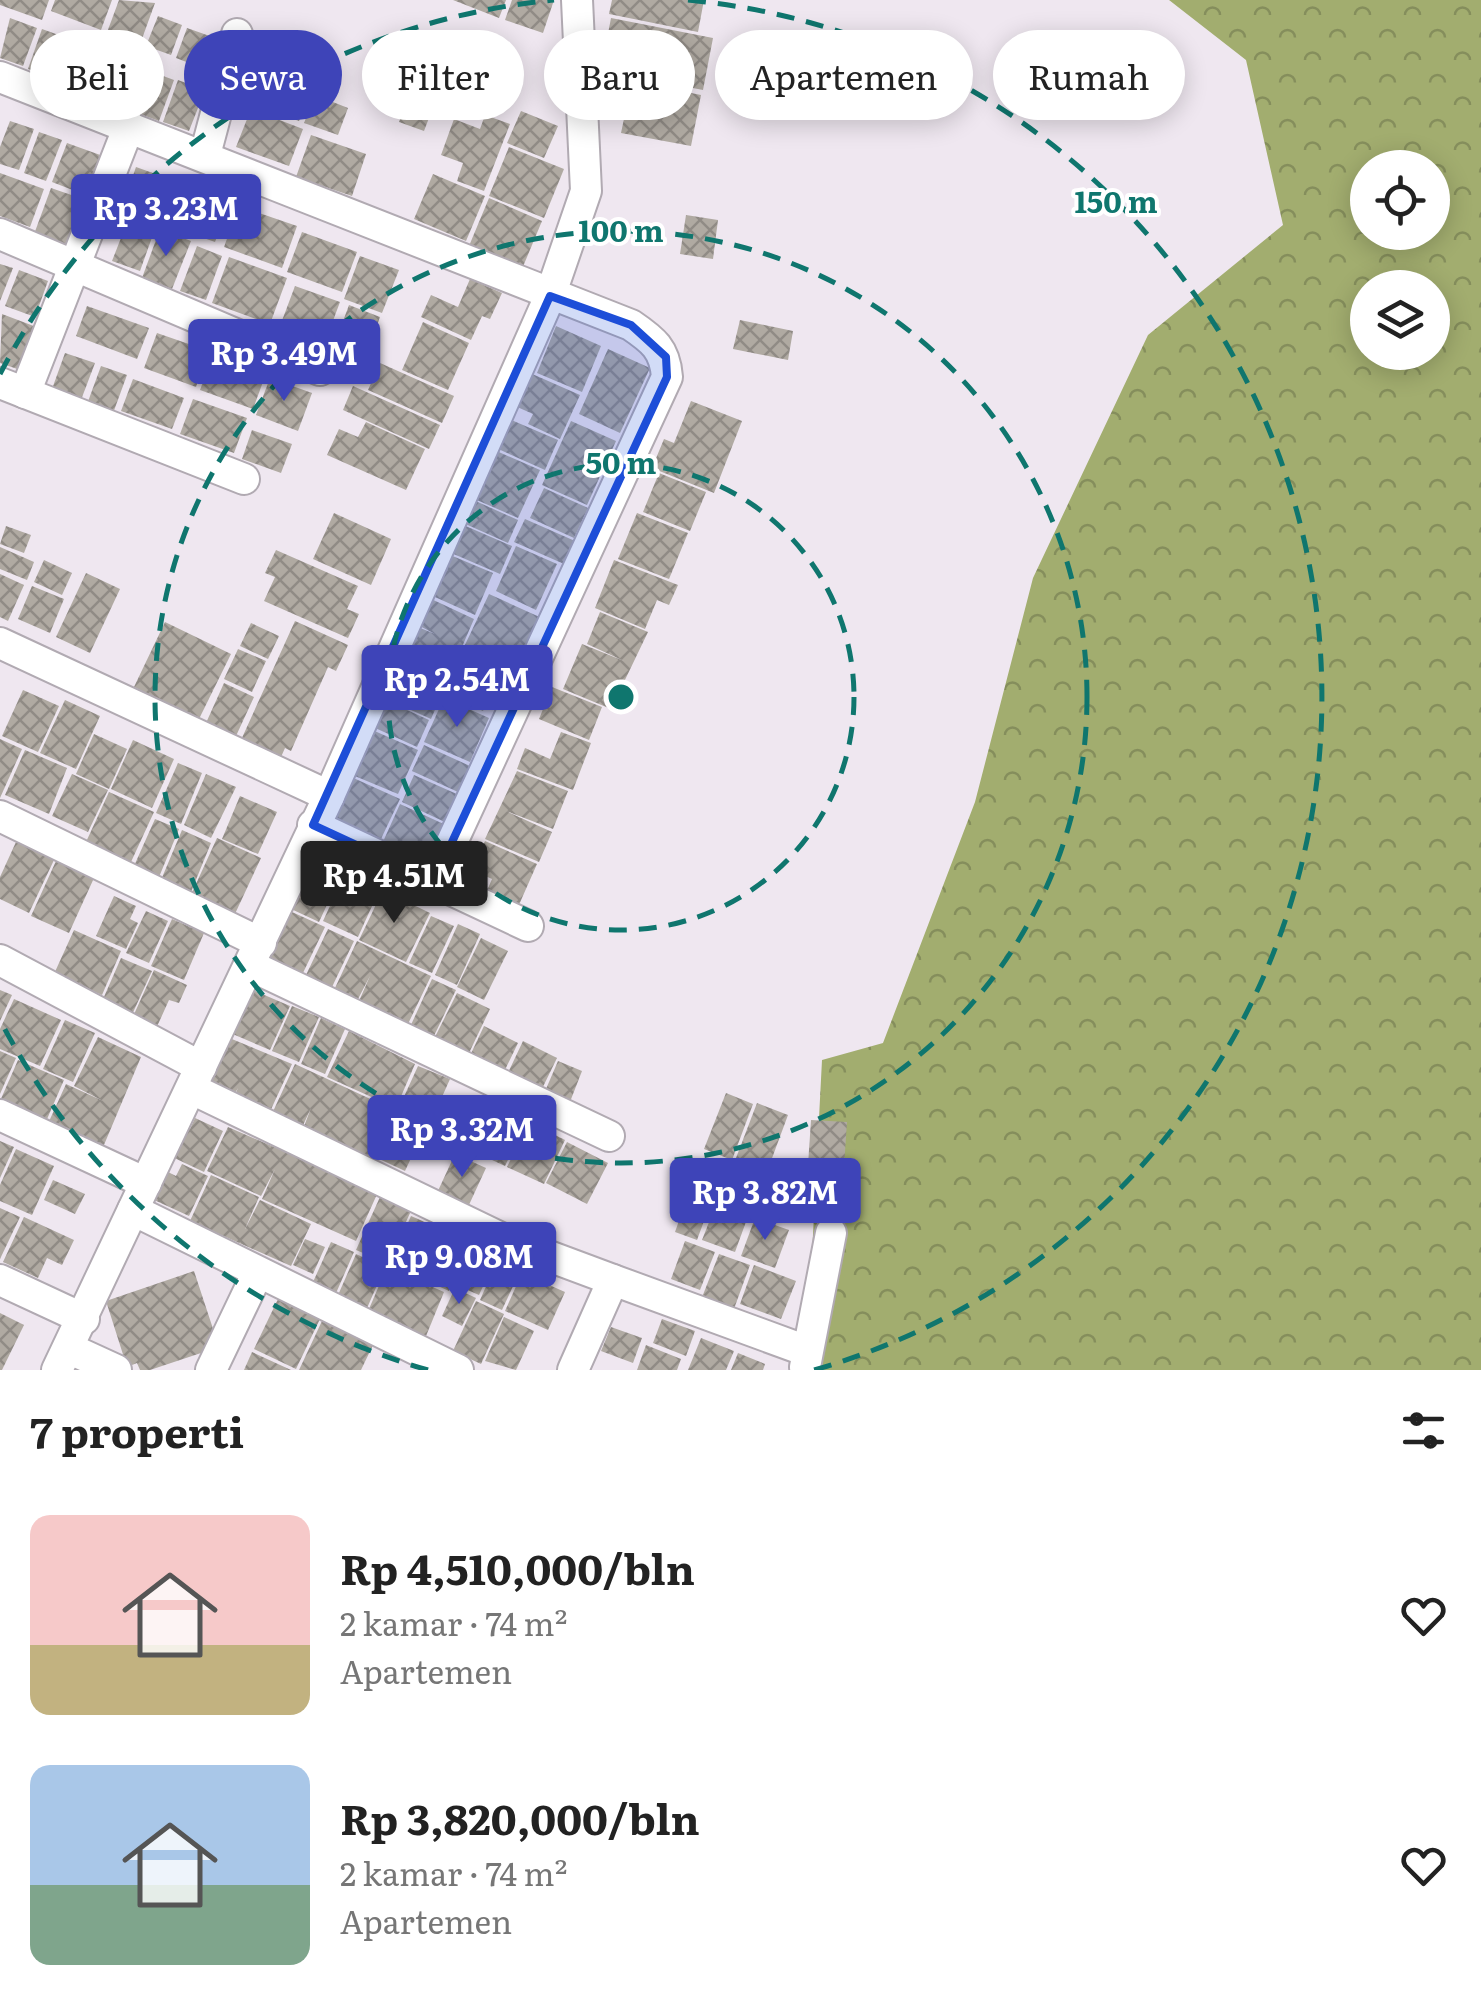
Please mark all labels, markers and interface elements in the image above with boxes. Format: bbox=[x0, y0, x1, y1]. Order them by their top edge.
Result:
chip: Beli bbox=[30, 30, 164, 120]
chip: Sewa bbox=[184, 30, 342, 120]
chip: Filter bbox=[362, 30, 524, 120]
chip: Baru bbox=[544, 30, 695, 120]
chip: Apartemen bbox=[715, 30, 973, 120]
chip: Rumah bbox=[993, 30, 1185, 120]
map controls bbox=[1350, 150, 1450, 370]
button: locate bbox=[1350, 150, 1450, 250]
pin: Rp 3.23M bbox=[63, 174, 269, 259]
text: 150 m bbox=[1074, 178, 1158, 222]
text: Rp 3.23M bbox=[93, 182, 239, 230]
text: 100 m bbox=[578, 207, 664, 251]
button: layers bbox=[1350, 270, 1450, 370]
pin: Rp 3.49M bbox=[181, 319, 387, 404]
text: Rp 3.49M bbox=[210, 327, 358, 375]
text: 50 m bbox=[586, 439, 656, 483]
pin: Rp 2.54M bbox=[354, 645, 560, 730]
text: Rp 2.54M bbox=[384, 653, 530, 701]
centre of rings bbox=[603, 679, 639, 715]
pin: Rp 4.51M bbox=[291, 841, 497, 926]
text: Rp 4.51M bbox=[323, 849, 465, 897]
pin: Rp 3.32M bbox=[359, 1095, 565, 1180]
text: Rp 3.32M bbox=[389, 1103, 535, 1151]
pin: Rp 3.82M bbox=[662, 1158, 868, 1243]
text: Rp 3.82M bbox=[692, 1166, 838, 1214]
pin: Rp 9.08M bbox=[356, 1222, 562, 1307]
text: Rp 9.08M bbox=[384, 1230, 534, 1278]
text: 7 properti bbox=[30, 1399, 244, 1461]
icon: filters bbox=[1396, 1403, 1451, 1458]
text: Rp 4,510,000/bln bbox=[340, 1536, 695, 1598]
icon: home bbox=[110, 1555, 230, 1675]
icon: heart bbox=[1396, 1588, 1451, 1643]
text: 2 kamar · 74 m² bbox=[340, 1598, 567, 1646]
text: Apartemen bbox=[340, 1646, 512, 1694]
text: Rp 3,820,000/bln bbox=[340, 1786, 700, 1848]
icon: home bbox=[110, 1805, 230, 1925]
icon: heart bbox=[1396, 1838, 1451, 1893]
text: 2 kamar · 74 m² bbox=[340, 1848, 567, 1896]
text: Apartemen bbox=[340, 1896, 512, 1944]

